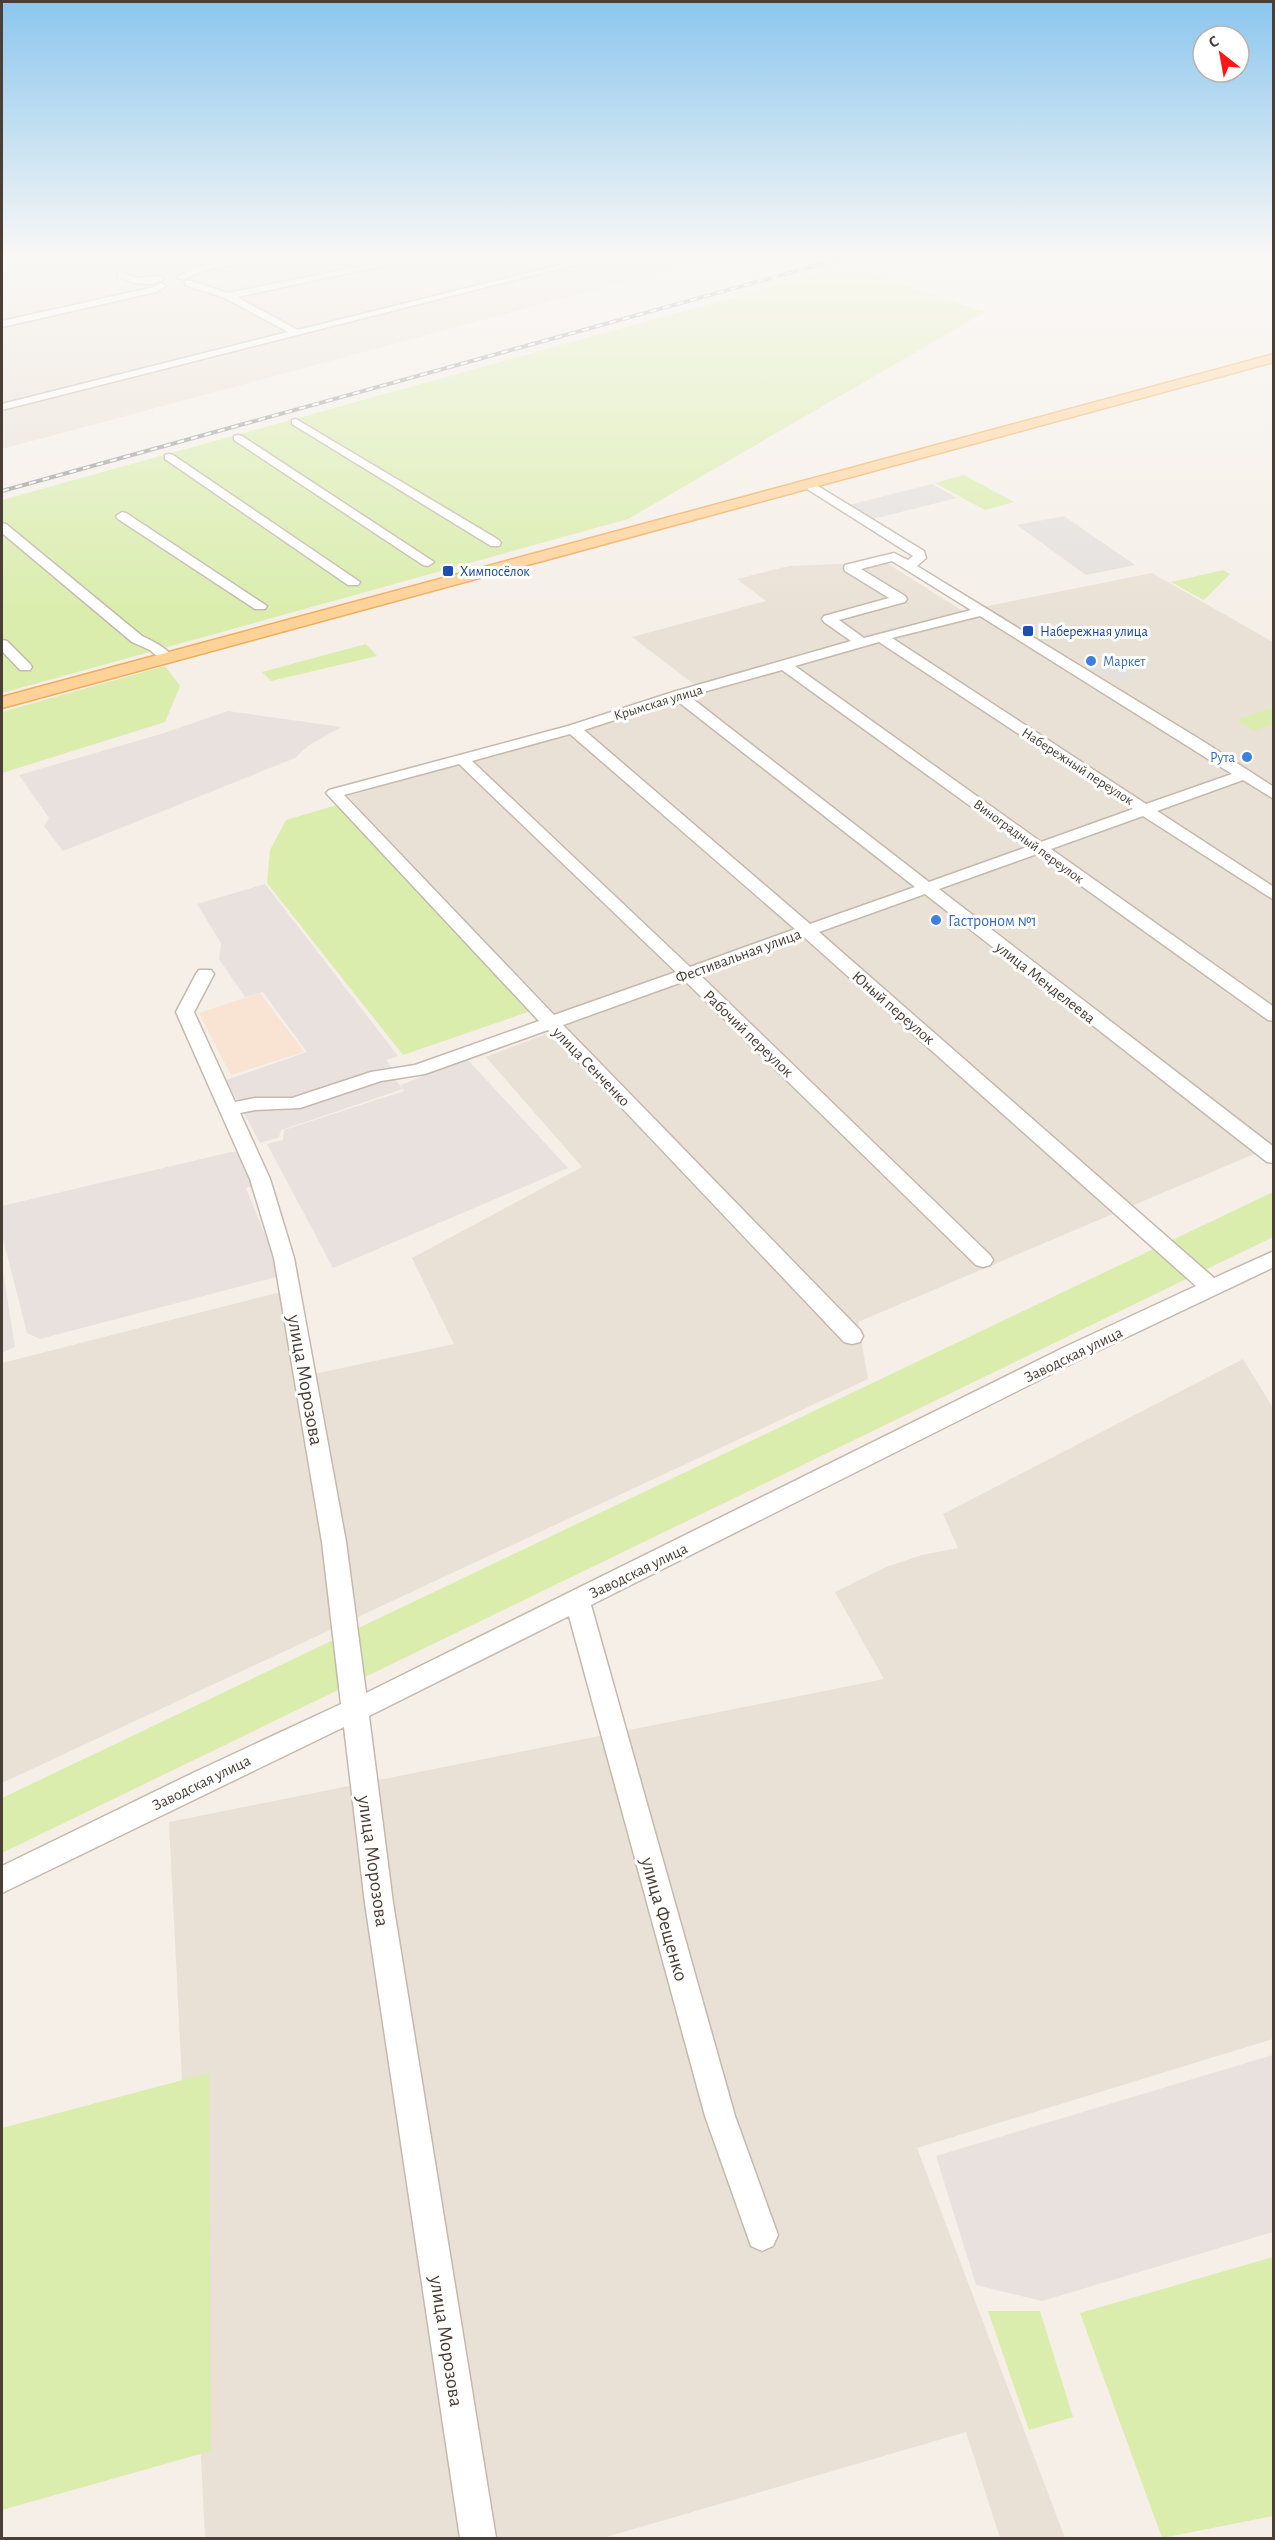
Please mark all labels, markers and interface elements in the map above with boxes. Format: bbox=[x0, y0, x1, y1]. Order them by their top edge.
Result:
north arrow bbox=[1191, 24, 1251, 84]
text: С bbox=[1206, 33, 1222, 51]
marker: Химпосёлок bbox=[441, 564, 455, 578]
place label: Химпосёлок bbox=[460, 565, 530, 579]
marker: Набережная улица bbox=[1021, 624, 1035, 638]
place label: Набережная улица bbox=[1040, 625, 1148, 639]
marker: Маркет bbox=[1084, 654, 1098, 668]
place label: Маркет bbox=[1103, 655, 1146, 669]
street label: Крымская улица bbox=[612, 683, 705, 723]
street label: Набережный переулок bbox=[1019, 726, 1136, 808]
marker: Рута bbox=[1240, 750, 1254, 764]
place label: Рута bbox=[1210, 751, 1236, 765]
street label: Виноградный переулок bbox=[971, 797, 1087, 887]
marker: Гастроном №1 bbox=[929, 913, 943, 927]
place label: Гастроном №1 bbox=[948, 913, 1037, 929]
street label: Фестивальная улица bbox=[673, 926, 804, 987]
street label: улица Менделеева bbox=[991, 938, 1098, 1027]
street label: Юный переулок bbox=[848, 968, 938, 1049]
street label: Рабочий переулок bbox=[700, 987, 797, 1082]
street label: улица Сенченко bbox=[548, 1023, 633, 1110]
street label: улица Морозова bbox=[284, 1312, 326, 1447]
street label: Заводская улица bbox=[1022, 1324, 1126, 1386]
street label: Заводская улица bbox=[587, 1540, 691, 1602]
street label: Заводская улица bbox=[150, 1752, 254, 1814]
street label: улица Морозова bbox=[354, 1793, 392, 1928]
street label: улица Фещенко bbox=[637, 1854, 691, 1984]
street label: улица Морозова bbox=[426, 2273, 466, 2408]

